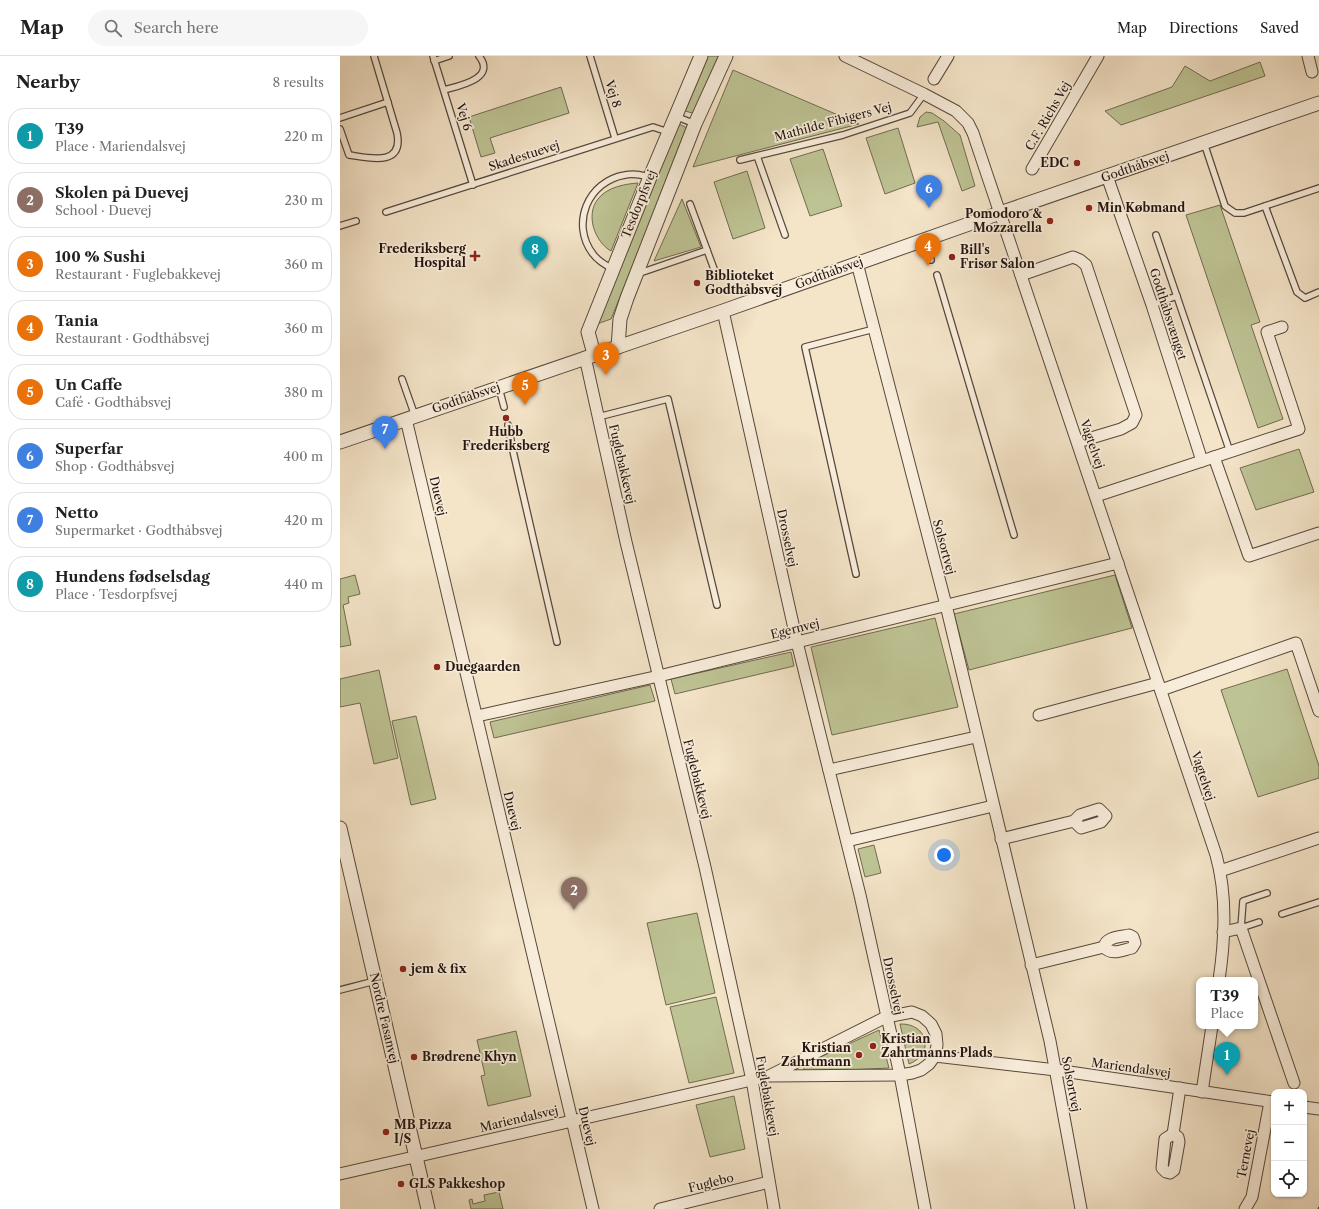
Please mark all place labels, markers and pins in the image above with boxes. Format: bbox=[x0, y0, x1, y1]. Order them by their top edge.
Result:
place label: EDC bbox=[1040, 155, 1069, 170]
marker: EDC bbox=[1072, 158, 1082, 168]
pin: 6 bbox=[916, 175, 942, 208]
place label: Min Købmand bbox=[1097, 200, 1185, 215]
marker: Min Købmand bbox=[1084, 203, 1094, 213]
place label: Pomodoro & Mozzarella bbox=[965, 206, 1043, 235]
marker: Pomodoro & Mozzarella bbox=[1045, 216, 1055, 226]
pin: 4 bbox=[915, 233, 941, 266]
pin: 8 bbox=[522, 236, 548, 269]
place label: Frederiksberg Hospital bbox=[379, 241, 467, 270]
place label: Bill's Frisør Salon bbox=[960, 242, 1036, 271]
marker: Frederiksberg Hospital bbox=[469, 250, 481, 262]
marker: Bill's Frisør Salon bbox=[947, 252, 957, 262]
place label: Biblioteket Godthåbsvej bbox=[705, 268, 782, 297]
marker: Biblioteket Godthåbsvej bbox=[692, 278, 702, 288]
pin: 3 bbox=[593, 342, 619, 375]
pin: 5 bbox=[512, 372, 538, 405]
marker: Hubb Frederiksberg bbox=[501, 413, 511, 423]
pin: 7 bbox=[372, 416, 398, 449]
place label: Hubb Frederiksberg bbox=[462, 424, 551, 453]
place label: Duegaarden bbox=[445, 659, 521, 674]
marker: Duegaarden bbox=[432, 662, 442, 672]
pin: 2 bbox=[561, 877, 587, 910]
place label: jem & fix bbox=[408, 961, 467, 976]
marker: jem & fix bbox=[398, 964, 408, 974]
place label: Kristian Zahrtmanns Plads bbox=[881, 1031, 993, 1060]
place label: Kristian Zahrtmann bbox=[781, 1040, 852, 1069]
marker: Kristian Zahrtmanns Plads bbox=[868, 1041, 878, 1051]
pin: 1 bbox=[1214, 1042, 1240, 1075]
place label: Brødrene Khyn bbox=[422, 1049, 518, 1064]
marker: Kristian Zahrtmann bbox=[854, 1050, 864, 1060]
marker: Brødrene Khyn bbox=[409, 1052, 419, 1062]
place label: MB Pizza I/S bbox=[394, 1117, 453, 1146]
marker: MB Pizza I/S bbox=[381, 1127, 391, 1137]
place label: GLS Pakkeshop bbox=[409, 1176, 505, 1191]
marker: GLS Pakkeshop bbox=[396, 1179, 406, 1189]

